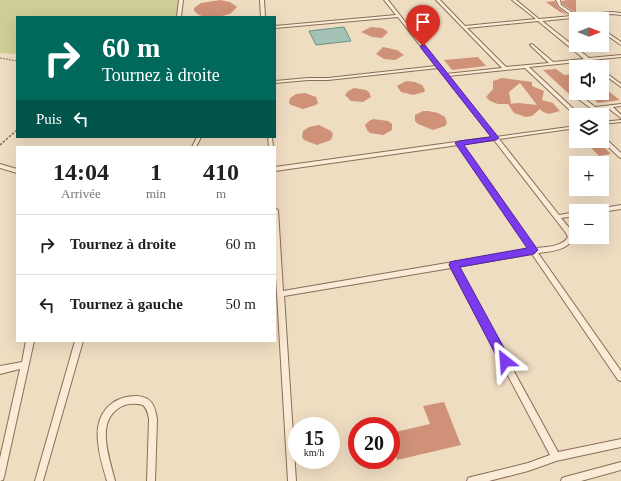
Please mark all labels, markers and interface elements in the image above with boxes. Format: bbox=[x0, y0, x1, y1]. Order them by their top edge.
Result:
pin bbox=[406, 5, 440, 46]
icon: arrive bbox=[412, 11, 434, 33]
north arrow bbox=[569, 12, 609, 52]
map controls bbox=[569, 12, 609, 244]
icon: right bbox=[36, 32, 88, 84]
text: 60 m bbox=[102, 32, 160, 63]
button: sound bbox=[569, 60, 609, 100]
text: Tournez à droite bbox=[102, 65, 220, 85]
icon: left bbox=[70, 108, 92, 130]
button: layers bbox=[569, 108, 609, 148]
text: Puis bbox=[36, 111, 62, 127]
button: + bbox=[569, 156, 609, 196]
text: 14:04 bbox=[53, 159, 109, 185]
text: 1 bbox=[150, 159, 162, 185]
text: 410 bbox=[203, 159, 239, 185]
text: Arrivée bbox=[61, 186, 101, 201]
text: min bbox=[146, 186, 166, 201]
text: m bbox=[216, 186, 226, 201]
button: − bbox=[569, 204, 609, 244]
icon: right bbox=[36, 234, 58, 256]
text: Tournez à droite bbox=[70, 236, 176, 252]
text: 60 m bbox=[226, 236, 256, 252]
icon: left bbox=[36, 294, 58, 316]
text: Tournez à gauche bbox=[70, 296, 183, 312]
text: 50 m bbox=[226, 296, 256, 312]
position arrow bbox=[484, 340, 526, 382]
speed limit sign: 20 bbox=[348, 417, 400, 469]
text: 15 bbox=[304, 427, 324, 449]
text: km/h bbox=[304, 447, 324, 458]

